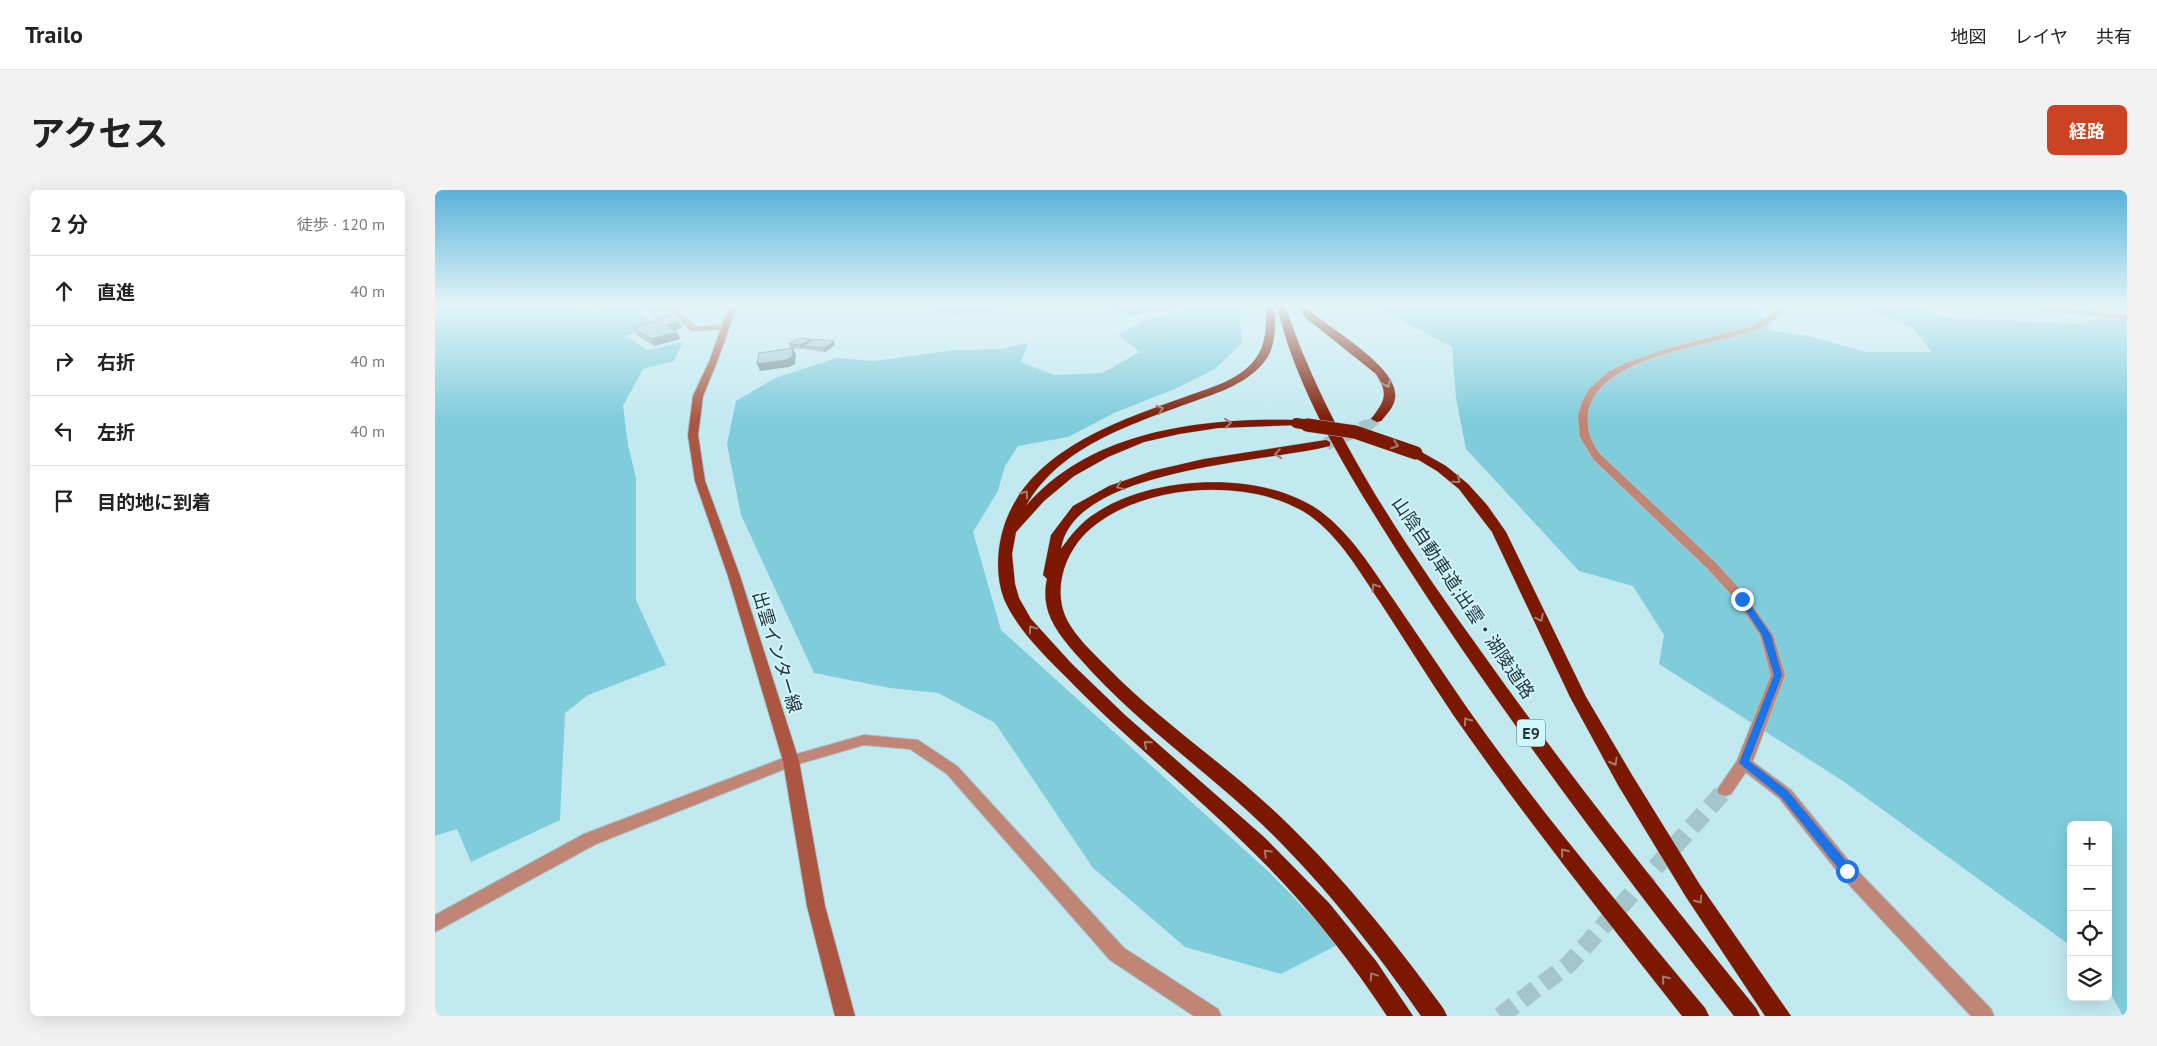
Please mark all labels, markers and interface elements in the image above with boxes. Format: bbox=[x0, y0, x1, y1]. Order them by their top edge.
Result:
text: Trailo bbox=[25, 19, 83, 50]
text: 地図 bbox=[1951, 25, 1987, 48]
text: レイヤ bbox=[2015, 25, 2068, 48]
text: 共有 bbox=[2096, 25, 2132, 48]
button: 経路 bbox=[2047, 105, 2127, 155]
text: アクセス bbox=[30, 110, 168, 156]
text: 2 分 bbox=[50, 211, 88, 238]
text: 徒歩 · 120 m bbox=[297, 214, 385, 234]
icon: ahead bbox=[50, 277, 78, 305]
text: 直進 bbox=[97, 280, 135, 304]
text: 40 m bbox=[350, 281, 385, 301]
icon: right bbox=[50, 347, 78, 375]
text: 右折 bbox=[97, 350, 135, 374]
text: 40 m bbox=[350, 351, 385, 371]
one-way arrow bbox=[1381, 380, 1391, 388]
one-way arrow bbox=[1155, 405, 1164, 415]
icon: left bbox=[50, 417, 78, 445]
one-way arrow bbox=[1224, 418, 1232, 429]
text: 左折 bbox=[97, 420, 135, 444]
text: 40 m bbox=[350, 421, 385, 441]
one-way arrow bbox=[1390, 439, 1399, 449]
one-way arrow bbox=[1274, 448, 1283, 458]
one-way arrow bbox=[1451, 474, 1460, 483]
one-way arrow bbox=[1116, 480, 1125, 490]
icon: arrive bbox=[50, 487, 78, 515]
text: 目的地に到着 bbox=[97, 490, 211, 514]
one-way arrow bbox=[1019, 490, 1028, 500]
street label: 山陰自動車道;出雲・湖陵道路 bbox=[1387, 492, 1540, 703]
one-way arrow bbox=[1372, 584, 1382, 593]
street label: 出雲インター線 bbox=[748, 588, 807, 715]
route end bbox=[1731, 588, 1754, 611]
one-way arrow bbox=[1534, 612, 1544, 621]
one-way arrow bbox=[1029, 626, 1038, 635]
one-way arrow bbox=[1464, 717, 1473, 727]
road number: E9 bbox=[1517, 720, 1545, 746]
one-way arrow bbox=[1144, 741, 1153, 749]
one-way arrow bbox=[1608, 756, 1618, 765]
map controls bbox=[2067, 821, 2112, 1001]
button: + bbox=[2067, 821, 2112, 866]
one-way arrow bbox=[1561, 848, 1570, 857]
one-way arrow bbox=[1264, 850, 1273, 859]
route start bbox=[1836, 860, 1859, 883]
button: − bbox=[2067, 866, 2112, 911]
one-way arrow bbox=[1693, 895, 1702, 904]
button: locate bbox=[2067, 911, 2112, 956]
button: layers bbox=[2067, 956, 2112, 1001]
one-way arrow bbox=[1370, 972, 1379, 982]
one-way arrow bbox=[1663, 976, 1671, 985]

